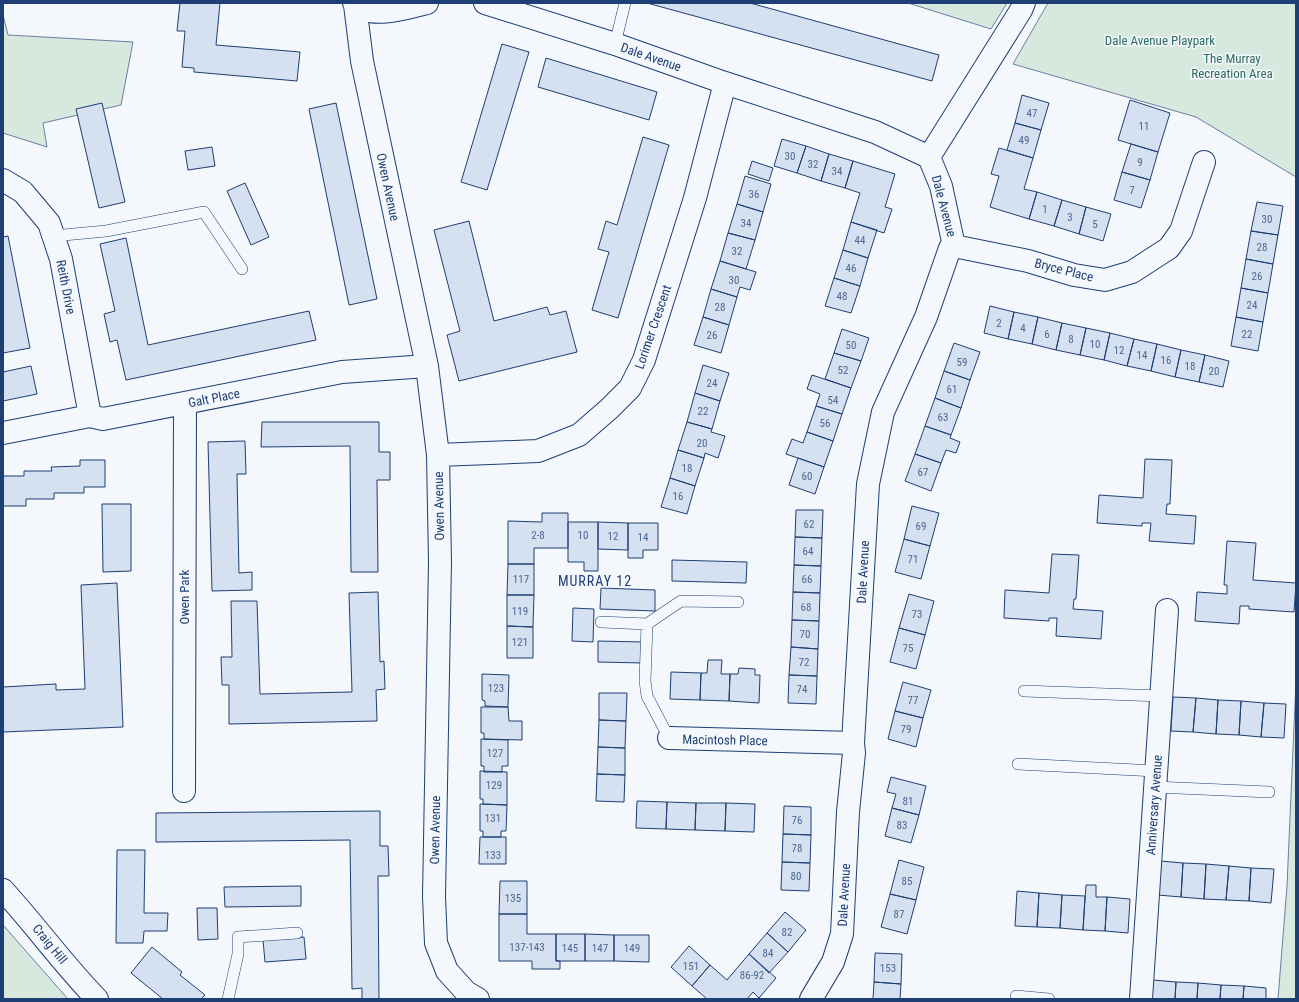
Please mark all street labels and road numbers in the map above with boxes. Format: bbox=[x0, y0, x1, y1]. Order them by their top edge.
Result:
street label: Dale Avenue bbox=[619, 40, 683, 74]
street label: Owen Avenue bbox=[373, 152, 403, 222]
street label: Dale Avenue bbox=[929, 174, 959, 238]
street label: Bryce Place bbox=[1033, 255, 1095, 285]
street label: Reith Drive bbox=[53, 259, 79, 315]
street label: Lorimer Crescent bbox=[632, 283, 674, 371]
street label: Galt Place bbox=[187, 386, 241, 410]
street label: Owen Avenue bbox=[431, 471, 447, 541]
street label: Dale Avenue bbox=[854, 540, 872, 604]
street label: Owen Park bbox=[177, 569, 192, 624]
street label: Macintosh Place bbox=[682, 732, 768, 748]
street label: Anniversary Avenue bbox=[1143, 754, 1165, 856]
street label: Owen Avenue bbox=[427, 795, 443, 865]
street label: Dale Avenue bbox=[835, 863, 853, 927]
street label: Craig Hill bbox=[29, 921, 71, 967]

